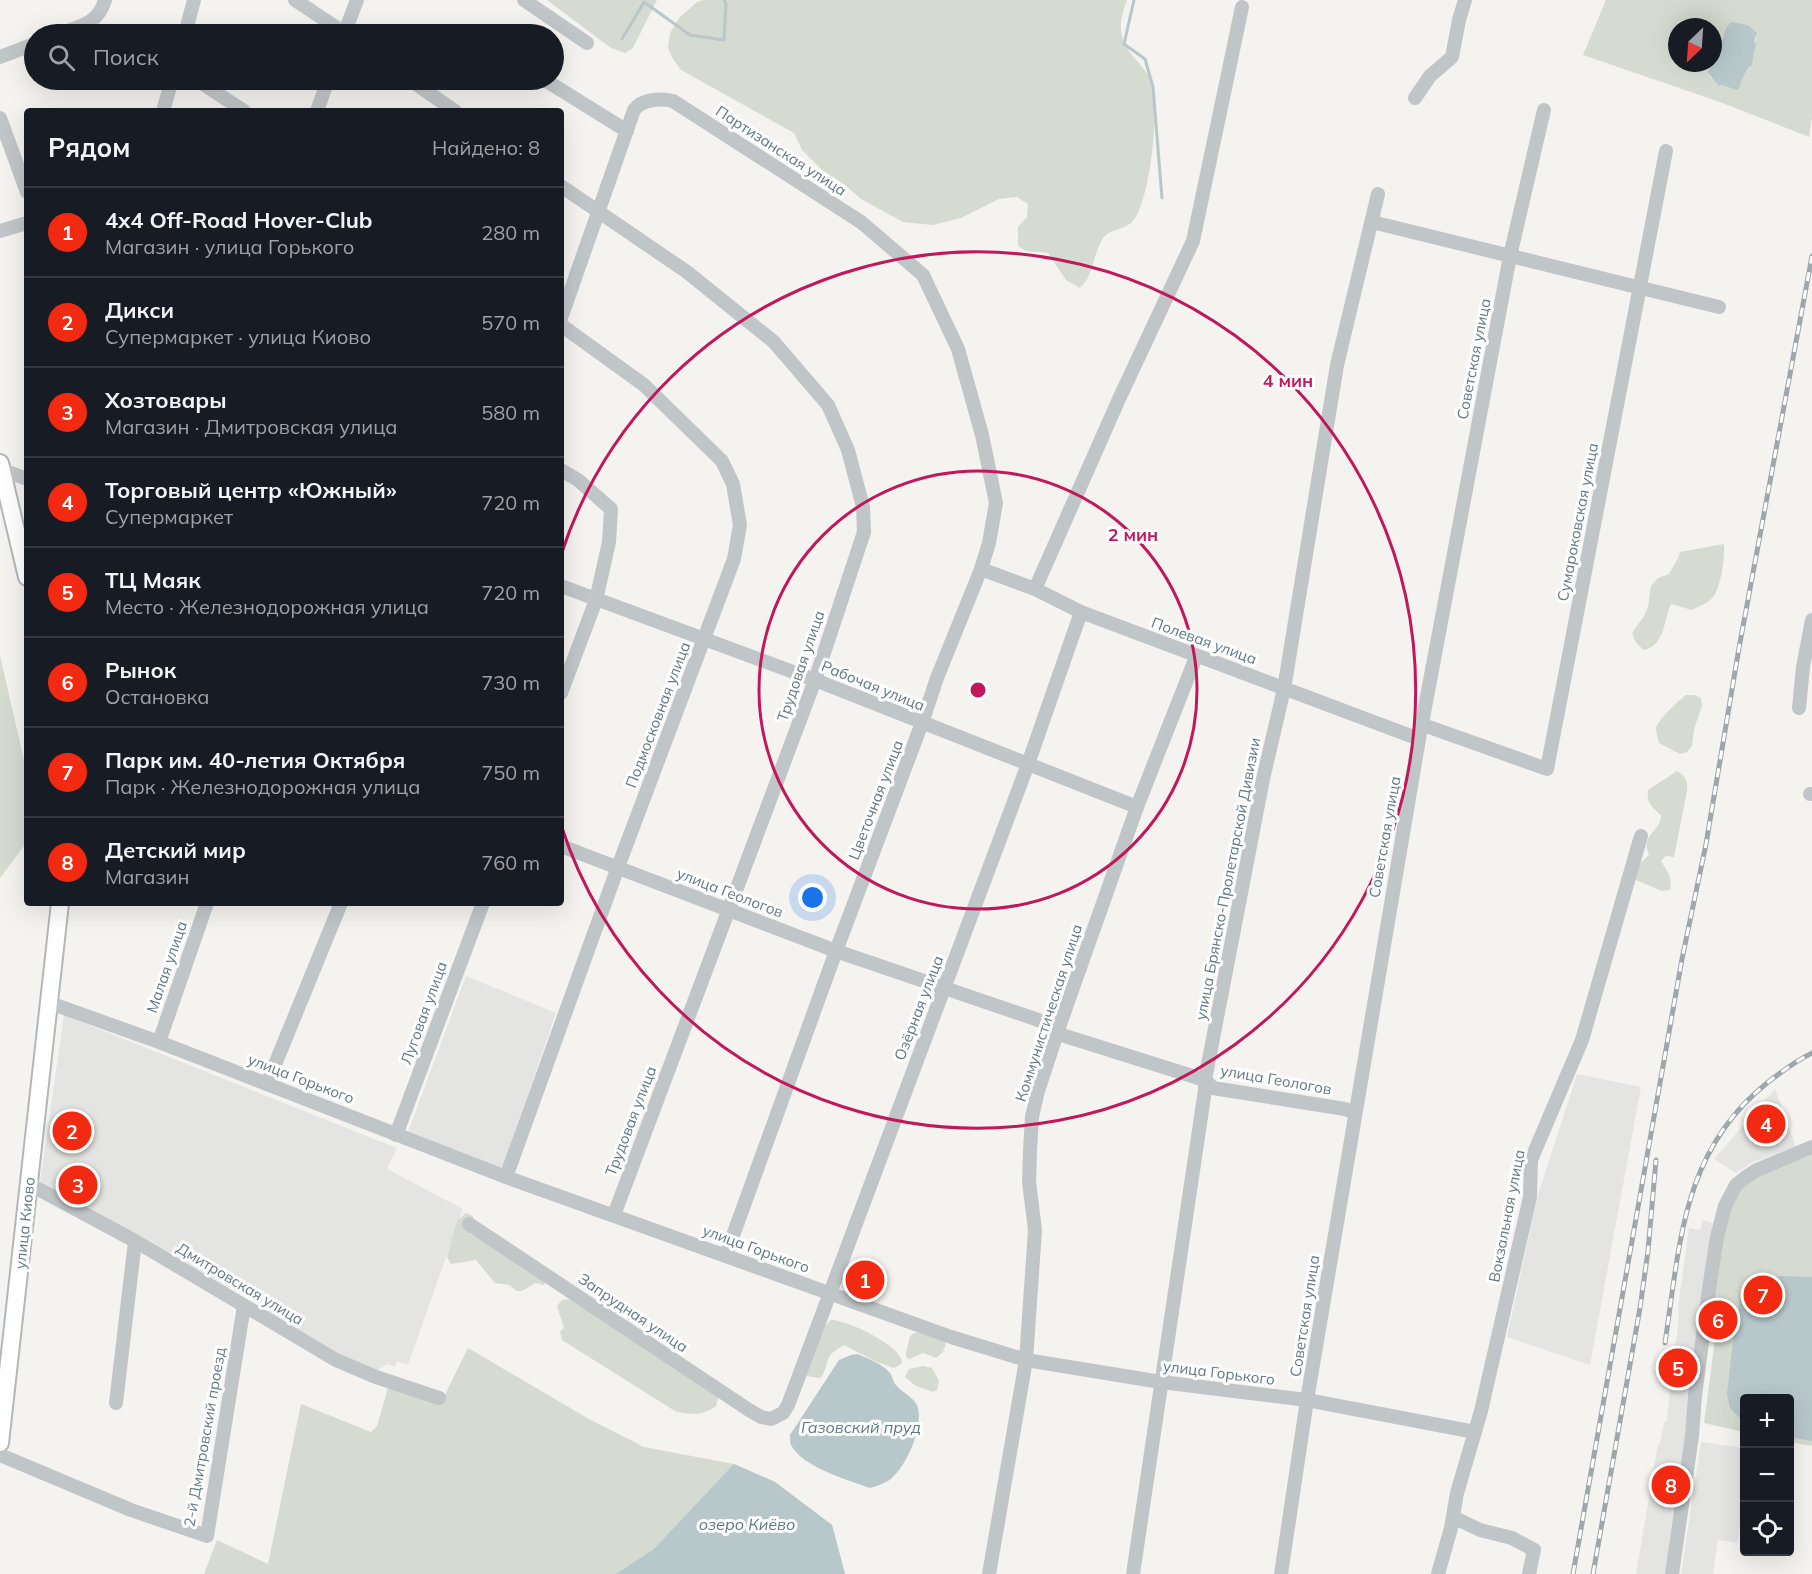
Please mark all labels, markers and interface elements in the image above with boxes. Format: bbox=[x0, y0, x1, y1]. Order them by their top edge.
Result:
north arrow bbox=[1668, 18, 1722, 72]
search box bbox=[24, 24, 564, 90]
icon: search bbox=[45, 41, 78, 74]
text: Поиск bbox=[93, 43, 159, 71]
street label: Партизанская улица bbox=[712, 101, 850, 200]
text: Рядом bbox=[48, 131, 131, 164]
text: Найдено: 8 bbox=[432, 135, 540, 160]
text: 4x4 Off-Road Hover-Club bbox=[105, 206, 373, 234]
text: 1 bbox=[62, 220, 74, 245]
text: 280 m bbox=[481, 220, 540, 245]
text: Магазин · улица Горького bbox=[105, 234, 354, 259]
text: Дикси bbox=[105, 296, 174, 324]
street label: Советская улица bbox=[1452, 297, 1495, 421]
text: 2 bbox=[62, 310, 74, 335]
text: 570 m bbox=[481, 310, 540, 335]
text: Супермаркет · улица Киово bbox=[105, 324, 371, 349]
text: 4 мин bbox=[1263, 369, 1313, 392]
text: Хозтовары bbox=[105, 386, 227, 414]
text: 3 bbox=[62, 400, 74, 425]
text: 580 m bbox=[481, 400, 540, 425]
text: Магазин · Дмитровская улица bbox=[105, 414, 398, 439]
street label: Сумароковская улица bbox=[1553, 441, 1602, 603]
text: Торговый центр «Южный» bbox=[105, 476, 397, 504]
text: 4 bbox=[62, 490, 74, 515]
text: 720 m bbox=[481, 490, 540, 515]
text: Супермаркет bbox=[105, 504, 233, 529]
text: 2 мин bbox=[1108, 523, 1158, 546]
text: ТЦ Маяк bbox=[105, 566, 201, 594]
text: 5 bbox=[62, 580, 74, 605]
text: 720 m bbox=[481, 580, 540, 605]
text: Место · Железнодорожная улица bbox=[105, 594, 429, 619]
street label: Трудовая улица bbox=[773, 608, 828, 724]
street label: Полевая улица bbox=[1149, 613, 1259, 668]
street label: Подмосковная улица bbox=[621, 639, 694, 791]
text: Рынок bbox=[105, 656, 176, 684]
street label: Рабочая улица bbox=[819, 656, 928, 715]
text: 6 bbox=[62, 670, 74, 695]
text: 730 m bbox=[481, 670, 540, 695]
centre of rings bbox=[968, 680, 988, 700]
text: Остановка bbox=[105, 684, 210, 709]
street label: улица Брянско-Пролетарской Дивизии bbox=[1191, 736, 1264, 1022]
street label: Цветочная улица bbox=[844, 737, 907, 862]
text: Парк им. 40-летия Октября bbox=[105, 746, 405, 774]
text: 7 bbox=[62, 760, 74, 785]
text: 750 m bbox=[481, 760, 540, 785]
text: Парк · Железнодорожная улица bbox=[105, 774, 420, 799]
street label: Советская улица bbox=[1364, 775, 1405, 899]
text: Детский мир bbox=[105, 836, 246, 864]
text: 8 bbox=[62, 850, 74, 875]
text: 760 m bbox=[481, 850, 540, 875]
text: Магазин bbox=[105, 864, 189, 889]
street label: улица Геологов bbox=[674, 864, 786, 922]
your location bbox=[798, 883, 827, 912]
street label: Малая улица bbox=[142, 918, 191, 1015]
street label: Коммунистическая улица bbox=[1011, 922, 1086, 1104]
street label: Озёрная улица bbox=[890, 953, 947, 1063]
street label: Луговая улица bbox=[396, 959, 451, 1067]
street label: улица Горького bbox=[245, 1050, 357, 1108]
street label: улица Геологов bbox=[1219, 1060, 1333, 1099]
street label: Трудовая улица bbox=[601, 1063, 660, 1178]
pin: 4 bbox=[1746, 1102, 1786, 1146]
pin: 2 bbox=[52, 1108, 92, 1154]
street label: Вокзальная улица bbox=[1484, 1148, 1529, 1284]
pin: 3 bbox=[58, 1162, 98, 1208]
street label: улица Киово bbox=[10, 1176, 39, 1270]
street label: улица Горького bbox=[700, 1220, 812, 1277]
street label: Дмитровская улица bbox=[173, 1238, 307, 1329]
street label: Советская улица bbox=[1286, 1254, 1324, 1378]
pin: 1 bbox=[846, 1258, 884, 1302]
street label: Запрудная улица bbox=[575, 1269, 692, 1356]
pin: 7 bbox=[1744, 1272, 1782, 1318]
pin: 6 bbox=[1698, 1298, 1738, 1342]
street label: 2-й Дмитровский проезд bbox=[179, 1346, 230, 1528]
pin: 5 bbox=[1658, 1346, 1698, 1390]
street label: улица Горького bbox=[1162, 1356, 1276, 1389]
map controls bbox=[1740, 1394, 1794, 1556]
button: + bbox=[1740, 1394, 1794, 1448]
water label: Газовский пруд bbox=[801, 1417, 921, 1437]
button: − bbox=[1740, 1448, 1794, 1502]
pin: 8 bbox=[1652, 1462, 1690, 1508]
button: locate bbox=[1740, 1502, 1794, 1556]
water label: озеро Киёво bbox=[699, 1514, 795, 1534]

